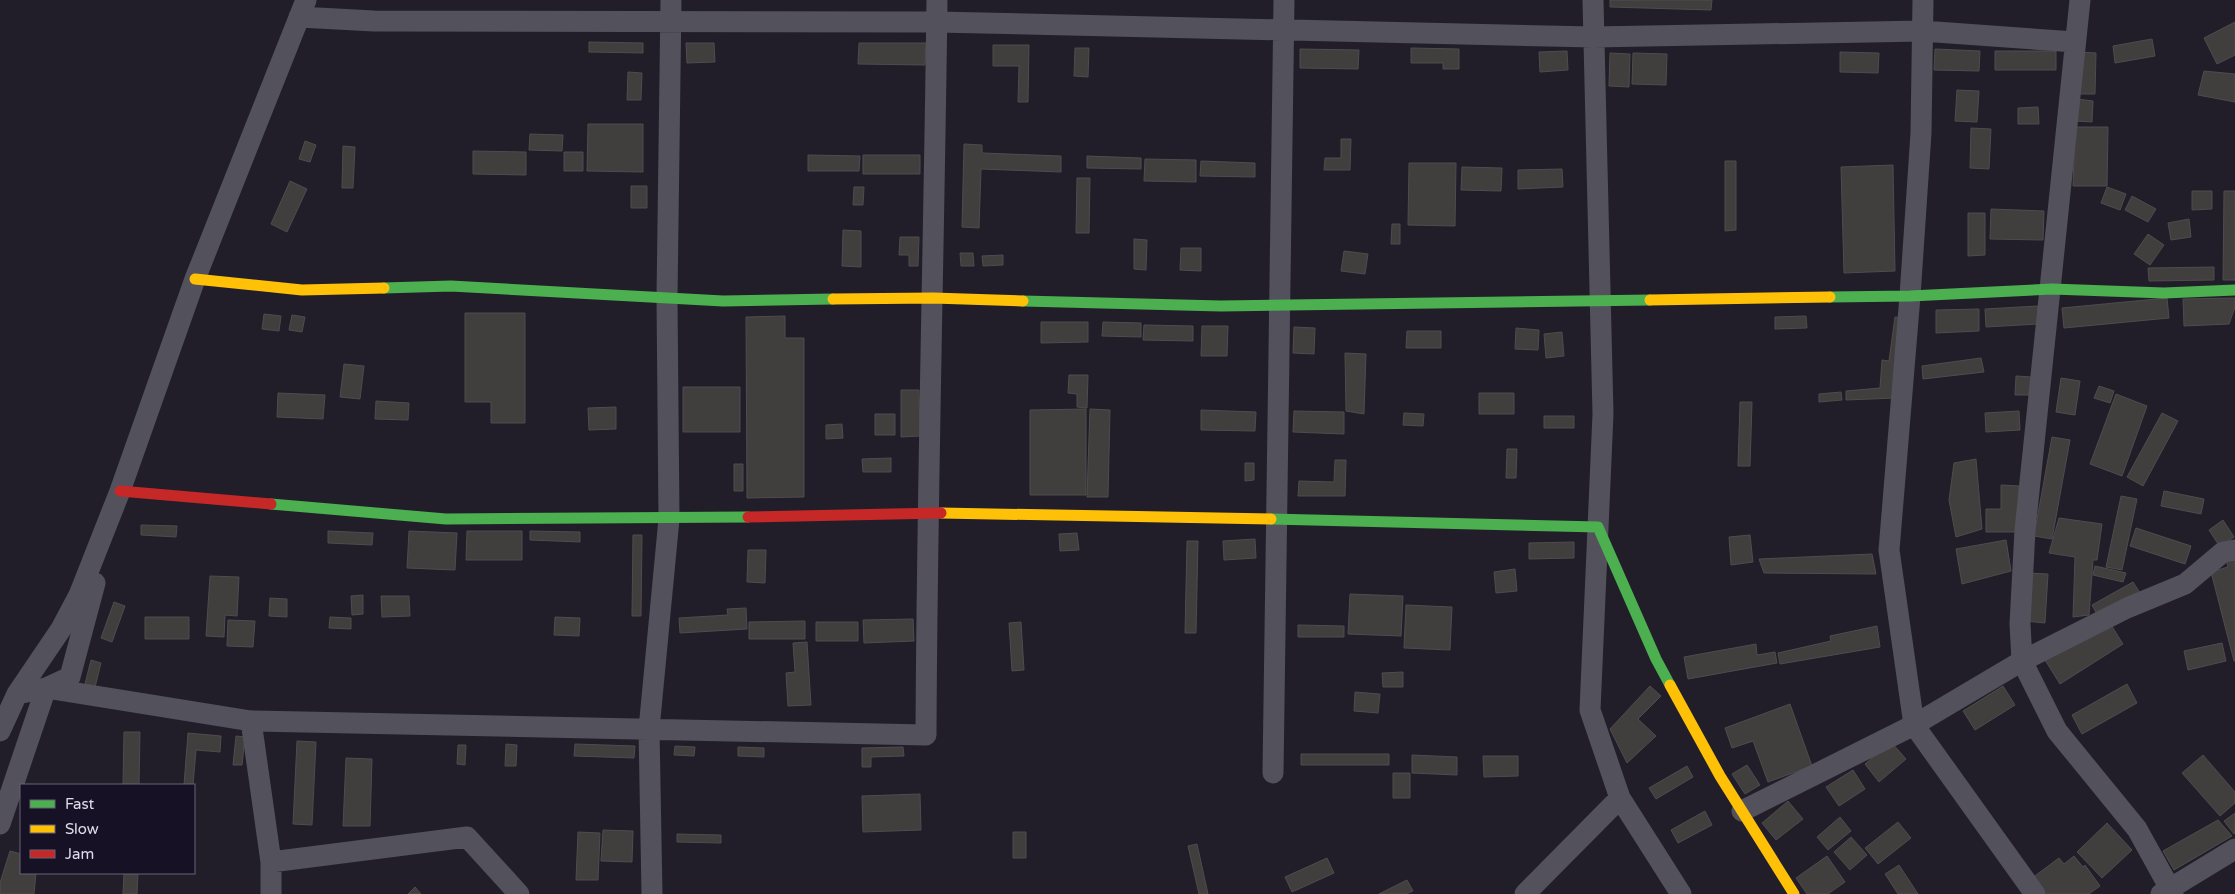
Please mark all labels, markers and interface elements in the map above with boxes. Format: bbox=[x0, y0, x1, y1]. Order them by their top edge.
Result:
legend bbox=[20, 784, 195, 874]
text: Fast bbox=[65, 795, 95, 813]
text: Slow bbox=[65, 820, 99, 838]
text: Jam bbox=[65, 845, 94, 863]

